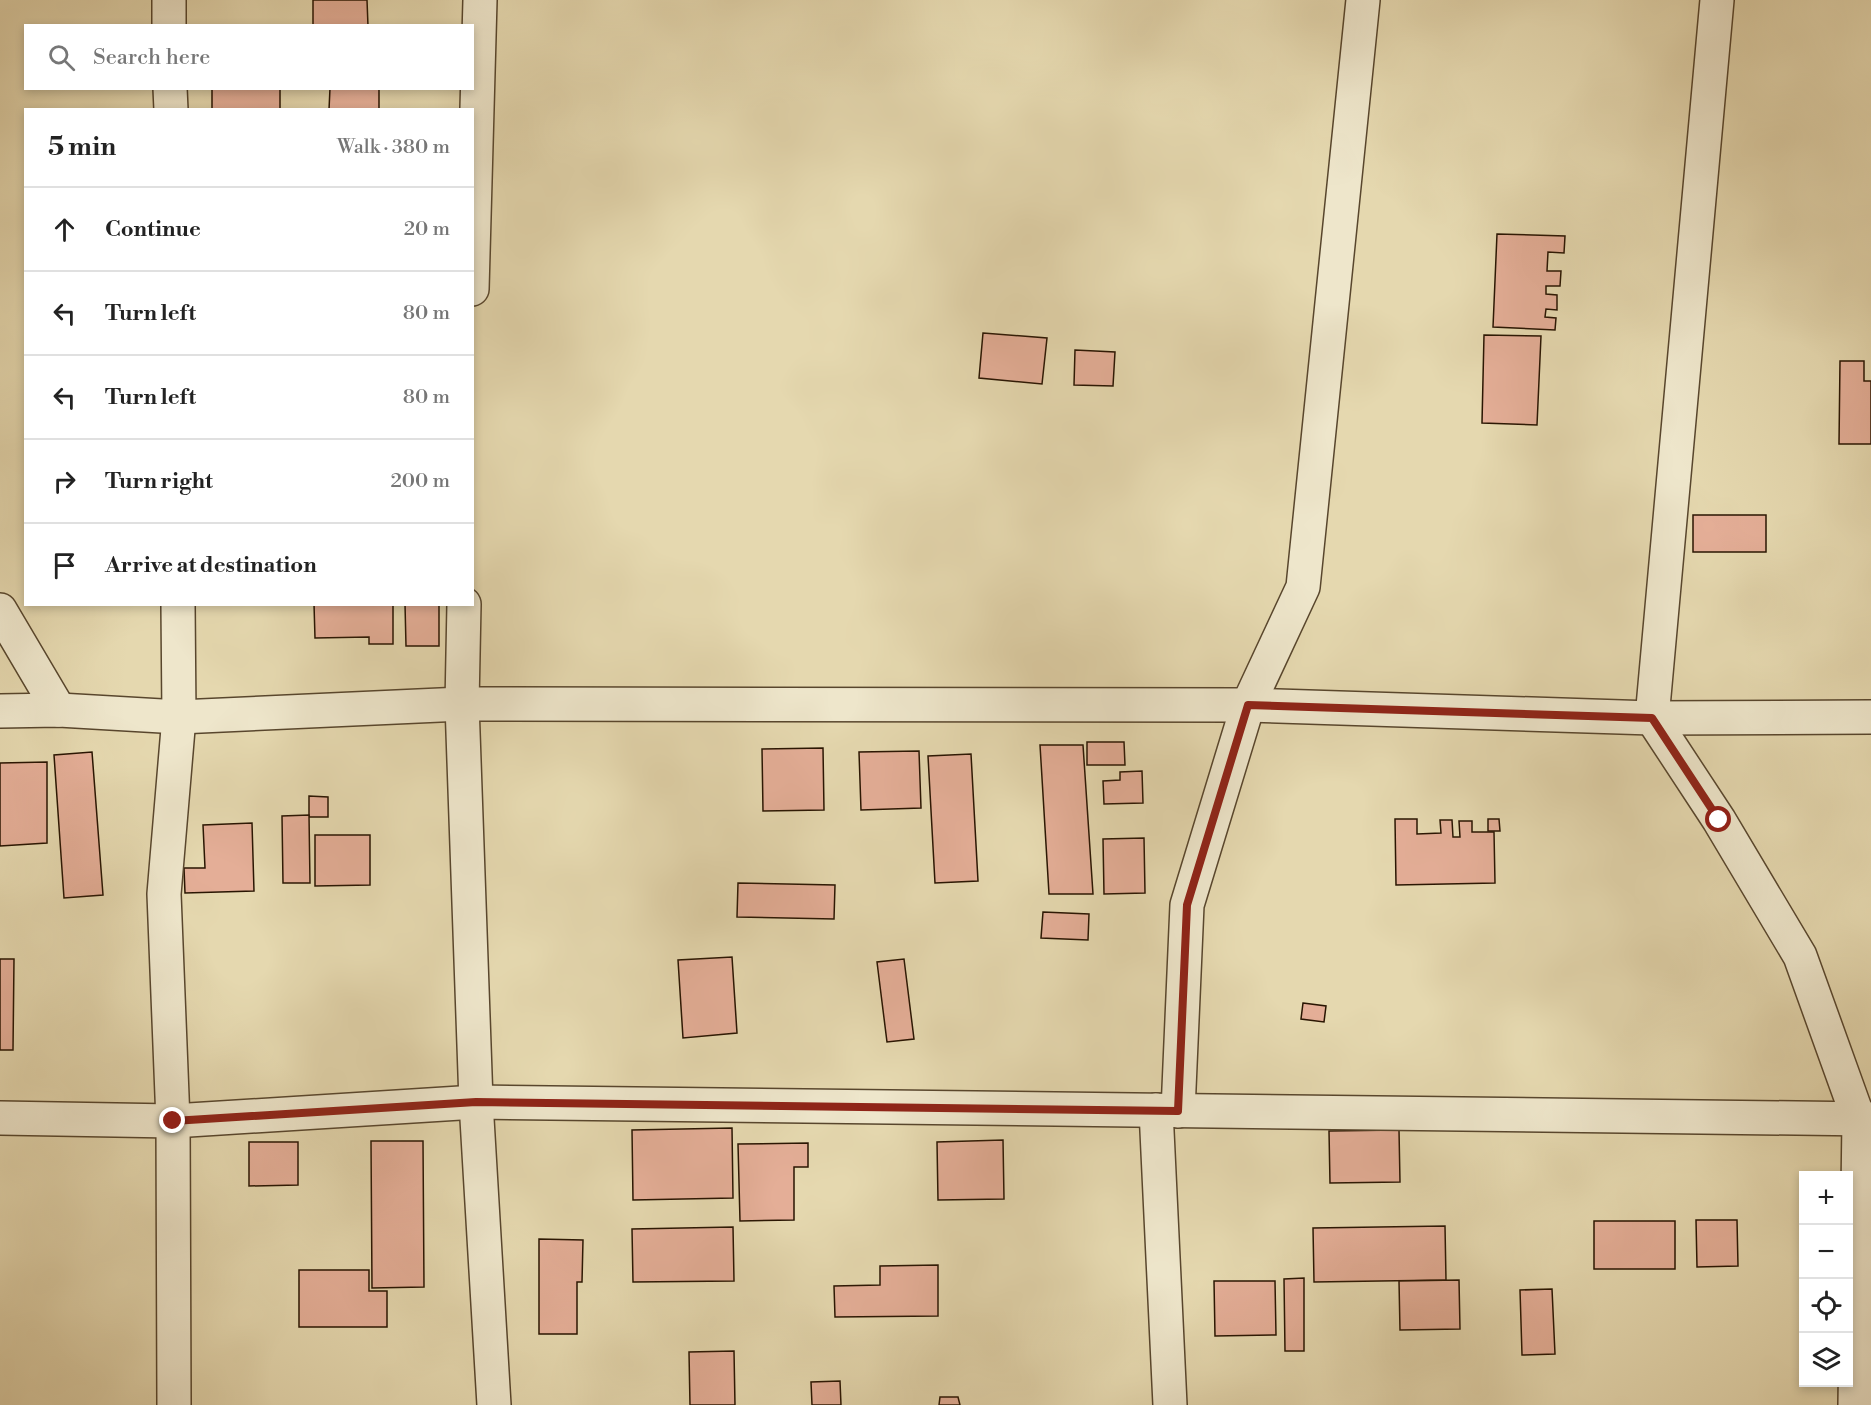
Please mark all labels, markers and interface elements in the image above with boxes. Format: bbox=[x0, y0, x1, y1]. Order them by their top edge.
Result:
search box bbox=[24, 24, 474, 90]
icon: search bbox=[45, 41, 78, 74]
text: Search here bbox=[93, 44, 210, 71]
text: 5 min bbox=[48, 131, 116, 163]
text: Walk · 380 m bbox=[337, 135, 450, 160]
icon: ahead bbox=[48, 213, 81, 246]
text: Continue bbox=[105, 216, 201, 243]
text: 20 m bbox=[404, 217, 450, 242]
icon: left bbox=[48, 297, 81, 330]
text: Turn left bbox=[105, 300, 196, 327]
text: 80 m bbox=[403, 301, 450, 326]
icon: left bbox=[48, 381, 81, 414]
text: Turn left bbox=[105, 384, 196, 411]
text: 80 m bbox=[403, 385, 450, 410]
icon: right bbox=[48, 465, 81, 498]
text: Turn right bbox=[105, 468, 213, 495]
text: 200 m bbox=[390, 469, 450, 494]
icon: arrive bbox=[48, 549, 81, 582]
text: Arrive at destination bbox=[105, 552, 317, 579]
route start bbox=[1705, 806, 1731, 832]
route end bbox=[159, 1107, 185, 1133]
map controls bbox=[1799, 1171, 1853, 1387]
button: + bbox=[1799, 1171, 1853, 1225]
button: − bbox=[1799, 1225, 1853, 1279]
button: locate bbox=[1799, 1279, 1853, 1333]
button: layers bbox=[1799, 1333, 1853, 1387]

